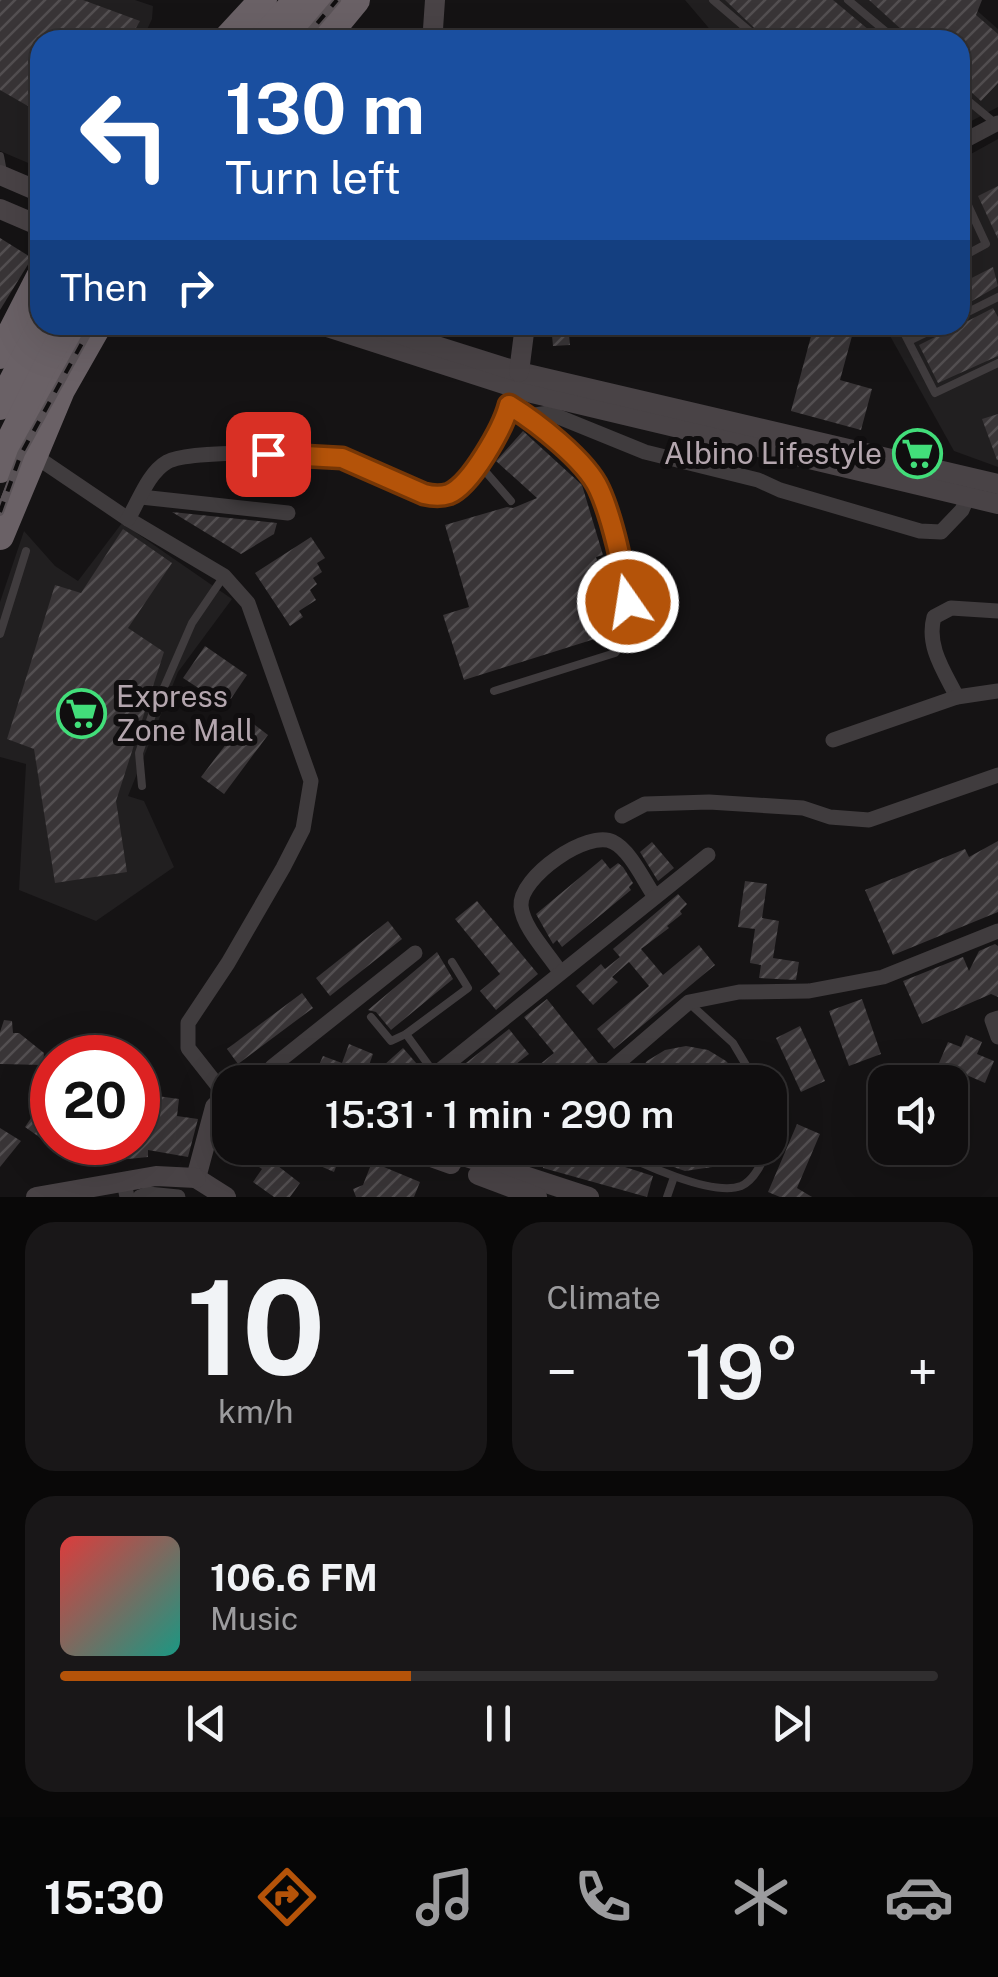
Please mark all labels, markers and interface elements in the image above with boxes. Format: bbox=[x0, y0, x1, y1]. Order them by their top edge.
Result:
text: 130 m bbox=[225, 67, 425, 150]
icon: left bbox=[60, 70, 190, 200]
text: Turn left bbox=[225, 151, 401, 204]
icon: right bbox=[168, 260, 223, 315]
text: Then bbox=[60, 265, 148, 310]
pin bbox=[226, 412, 311, 497]
icon: arrive bbox=[241, 427, 296, 482]
supermarket icon: Albino Lifestyle bbox=[891, 428, 943, 480]
place label: Albino Lifestyle bbox=[664, 435, 882, 471]
position arrow bbox=[576, 550, 680, 654]
place label: Express Zone Mall bbox=[116, 678, 254, 748]
supermarket icon: Express Zone Mall bbox=[55, 688, 107, 740]
speed limit sign: 20 bbox=[30, 1035, 160, 1165]
map controls bbox=[868, 1065, 968, 1165]
button: sound bbox=[868, 1065, 968, 1165]
text: 15:31 · 1 min · 290 m bbox=[325, 1092, 674, 1137]
text: 10 bbox=[186, 1252, 325, 1404]
text: Climate bbox=[547, 1279, 661, 1316]
text: 19° bbox=[685, 1328, 800, 1416]
text: − bbox=[547, 1340, 577, 1404]
text: + bbox=[907, 1340, 938, 1404]
text: km/h bbox=[218, 1393, 293, 1430]
text: 106.6 FM bbox=[210, 1555, 378, 1600]
text: Music bbox=[210, 1600, 298, 1637]
icon: previous bbox=[179, 1696, 234, 1751]
icon: pause bbox=[471, 1696, 526, 1751]
icon: next bbox=[764, 1696, 819, 1751]
icon: directions bbox=[252, 1862, 322, 1932]
icon: music bbox=[410, 1862, 480, 1932]
icon: phone bbox=[568, 1862, 638, 1932]
icon: climate bbox=[726, 1862, 796, 1932]
icon: car bbox=[884, 1862, 954, 1932]
text: 15:30 bbox=[44, 1871, 165, 1924]

